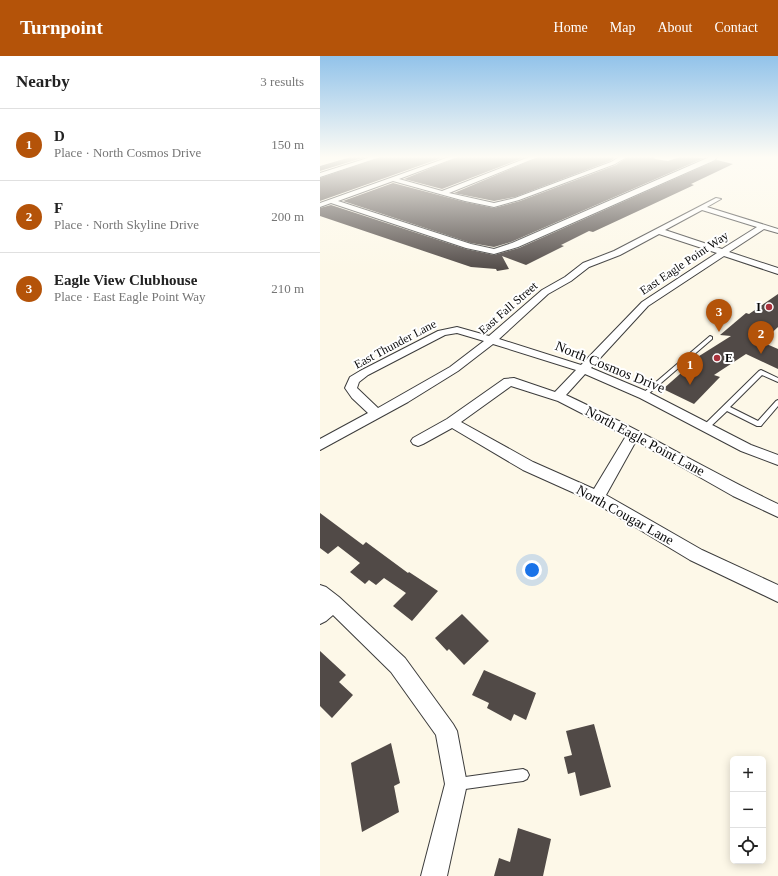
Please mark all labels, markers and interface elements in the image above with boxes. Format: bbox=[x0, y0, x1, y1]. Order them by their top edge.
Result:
text: Turnpoint bbox=[20, 17, 103, 38]
text: Home bbox=[554, 20, 588, 35]
text: Map bbox=[610, 20, 635, 35]
text: About bbox=[657, 20, 692, 35]
text: Contact bbox=[714, 20, 758, 35]
text: Nearby bbox=[16, 72, 70, 91]
text: 3 results bbox=[260, 74, 304, 89]
text: D bbox=[54, 128, 65, 144]
text: 1 bbox=[26, 137, 32, 152]
text: 150 m bbox=[271, 137, 304, 152]
text: Place · North Cosmos Drive bbox=[54, 145, 201, 160]
text: F bbox=[54, 200, 63, 216]
text: 2 bbox=[26, 209, 32, 224]
text: 200 m bbox=[271, 209, 304, 224]
text: Place · North Skyline Drive bbox=[54, 217, 199, 232]
street label: East Eagle Point Way bbox=[637, 228, 731, 298]
text: Eagle View Clubhouse bbox=[54, 272, 197, 288]
street label: East Fall Street bbox=[476, 278, 541, 337]
text: 3 bbox=[26, 281, 32, 296]
text: 210 m bbox=[271, 281, 304, 296]
text: Place · East Eagle Point Way bbox=[54, 289, 205, 304]
pin: 3 bbox=[706, 299, 732, 332]
place label: I bbox=[756, 300, 761, 314]
marker: I bbox=[764, 302, 774, 312]
street label: East Thunder Lane bbox=[352, 316, 438, 372]
pin: 2 bbox=[748, 321, 774, 354]
street label: North Cosmos Drive bbox=[553, 338, 667, 396]
place label: E bbox=[725, 351, 733, 365]
pin: 1 bbox=[677, 352, 703, 385]
marker: E bbox=[712, 353, 722, 363]
street label: North Eagle Point Lane bbox=[583, 403, 707, 479]
street label: North Cougar Lane bbox=[574, 482, 676, 548]
your location bbox=[522, 560, 542, 580]
map controls bbox=[730, 756, 766, 864]
button: + bbox=[730, 756, 766, 792]
button: − bbox=[730, 792, 766, 828]
button: locate bbox=[730, 828, 766, 864]

